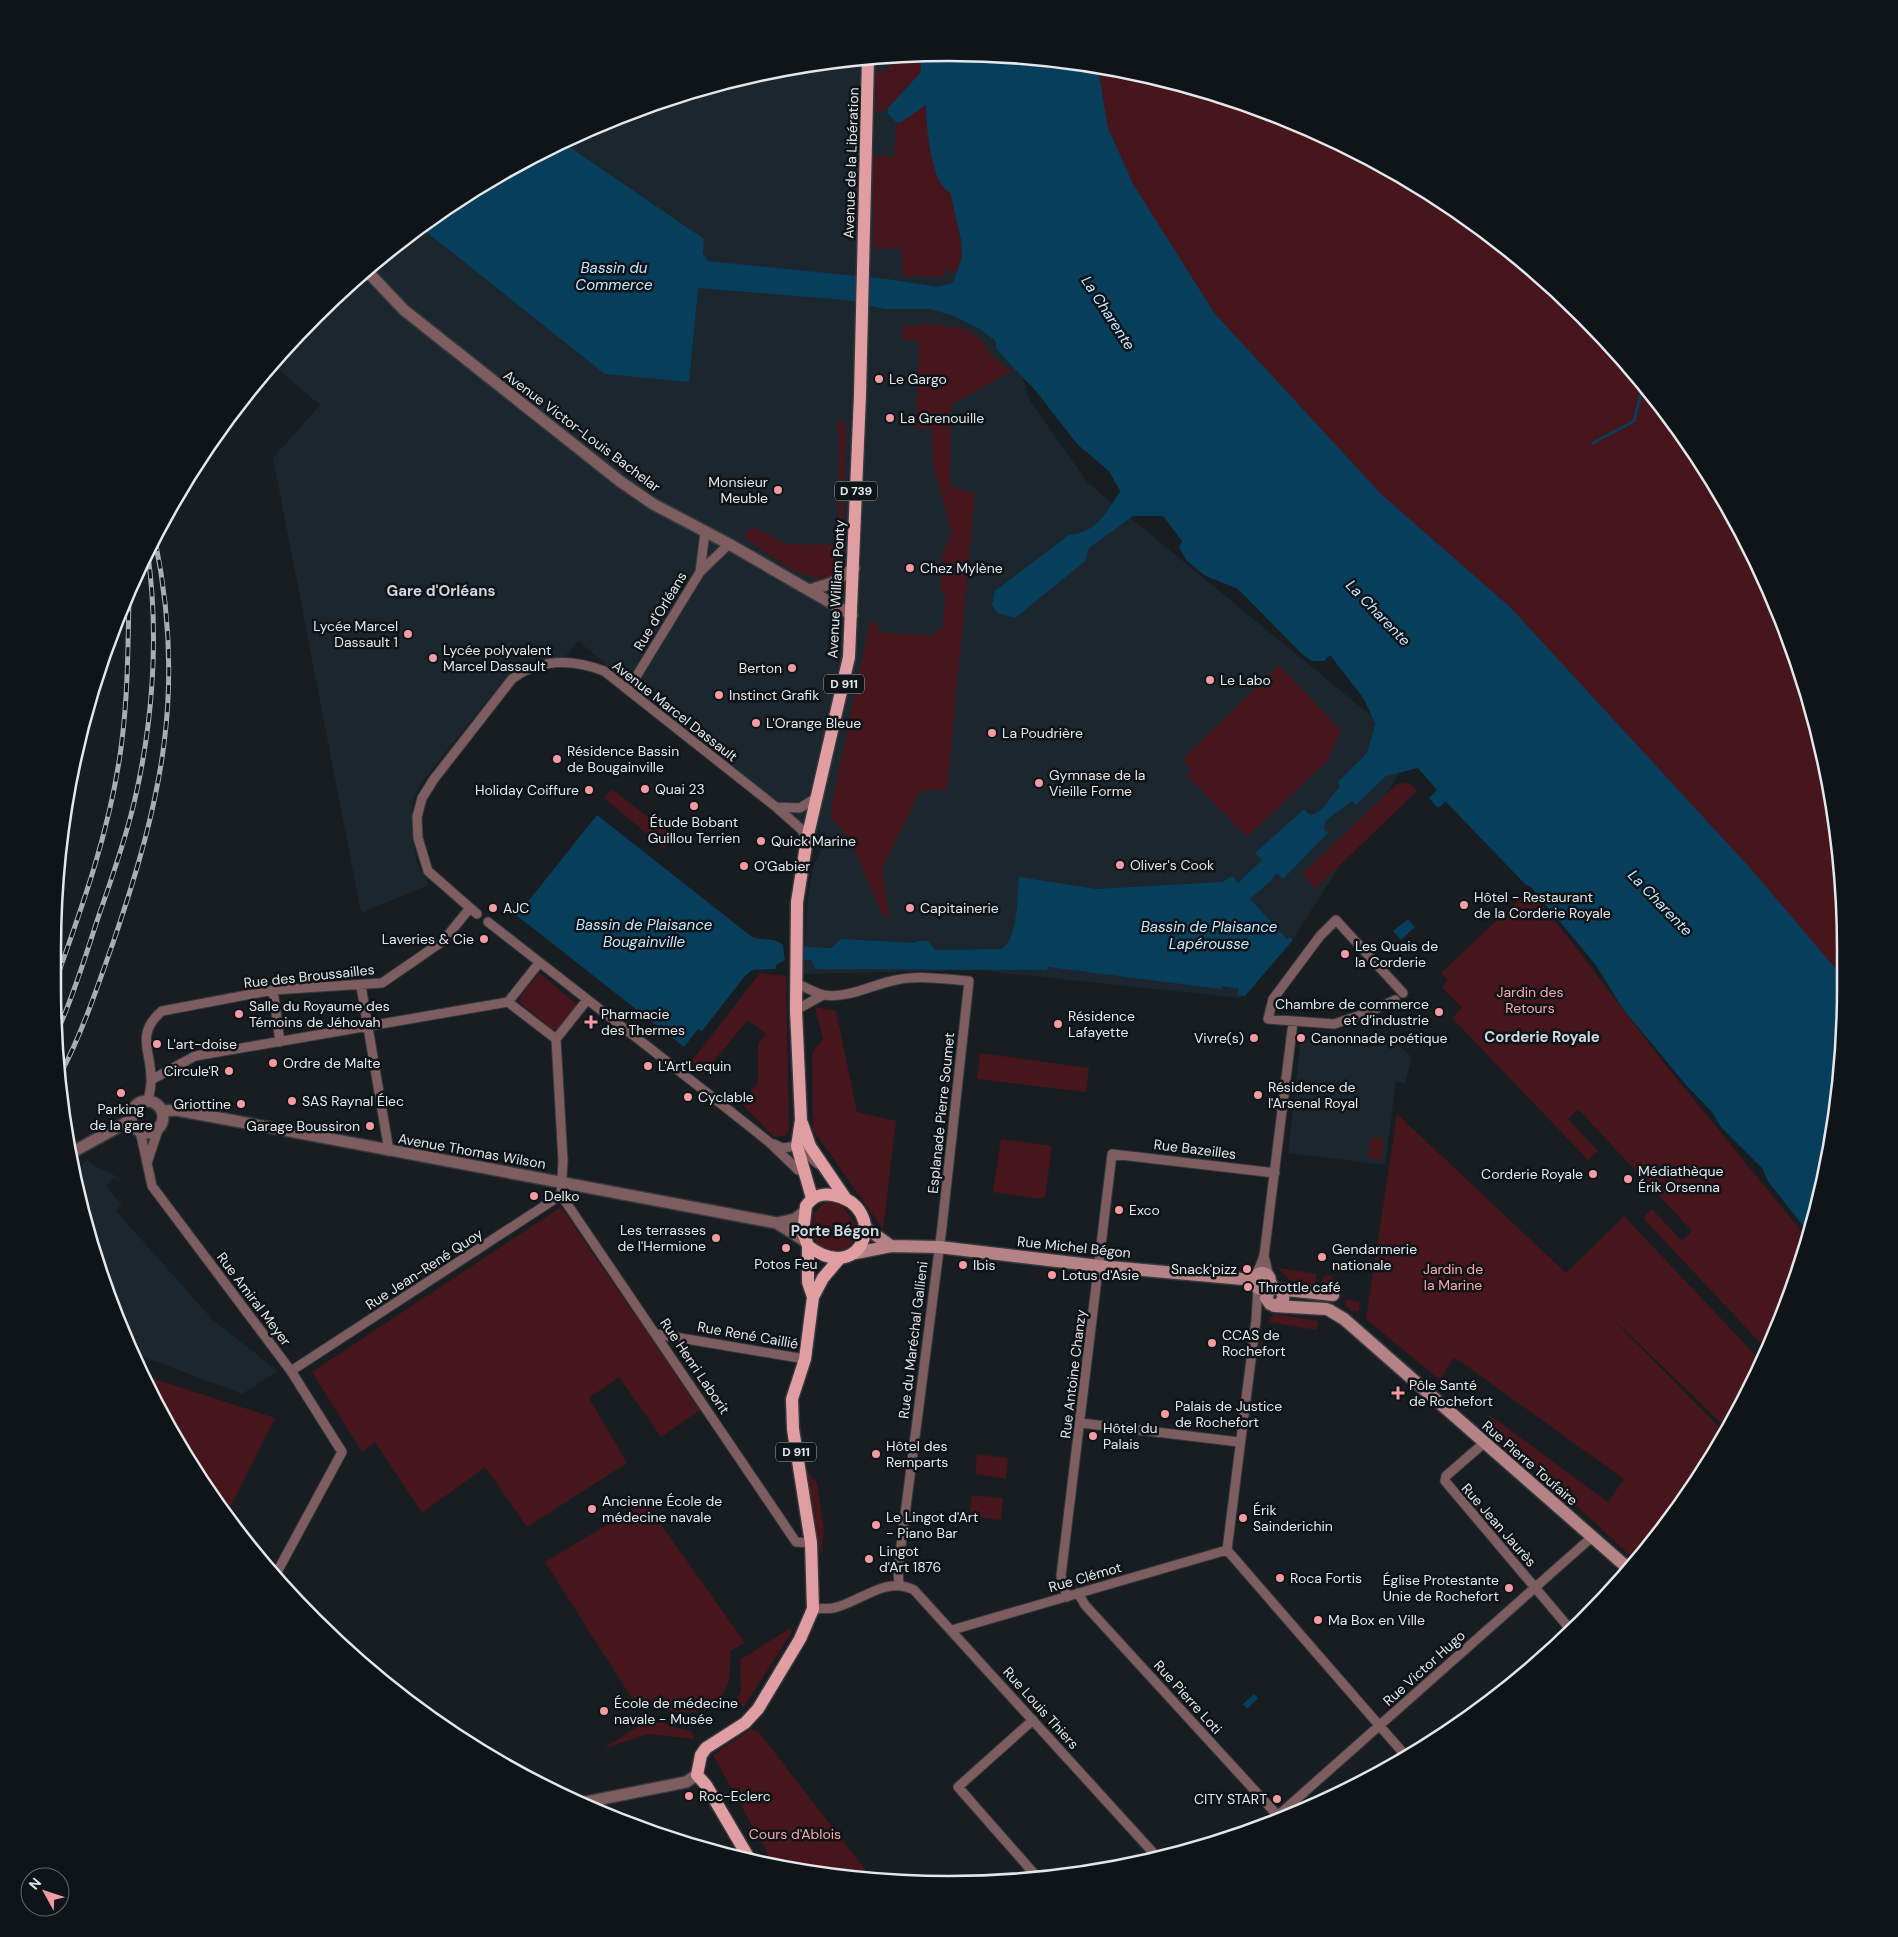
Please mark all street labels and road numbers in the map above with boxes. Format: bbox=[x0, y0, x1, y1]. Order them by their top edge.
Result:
street label: Avenue de la Libération bbox=[839, 87, 863, 239]
street label: Avenue Victor-Louis Bachelar bbox=[500, 366, 664, 496]
road number: D 739 bbox=[835, 482, 877, 501]
street label: Avenue William Ponty bbox=[823, 519, 849, 659]
street label: Rue d'Orléans bbox=[629, 568, 691, 654]
street label: Avenue Marcel Dassault bbox=[609, 657, 741, 765]
road number: D 911 bbox=[824, 674, 864, 694]
street label: Rue des Broussailles bbox=[243, 960, 375, 992]
street label: Esplanade Pierre Soumet bbox=[924, 1032, 958, 1194]
street label: Avenue Thomas Wilson bbox=[397, 1129, 547, 1173]
street label: Rue Bazeilles bbox=[1153, 1135, 1237, 1163]
street label: Rue Jean-René Quoy bbox=[362, 1224, 486, 1314]
street label: Rue Michel Bégon bbox=[1016, 1232, 1132, 1262]
street label: Rue Amiral Meyer bbox=[213, 1249, 295, 1349]
street label: Rue du Maréchal Gallieni bbox=[894, 1260, 932, 1420]
street label: Rue Antoine Chanzy bbox=[1056, 1308, 1090, 1440]
street label: Rue Henri Laborit bbox=[656, 1315, 734, 1417]
street label: Rue René Caillié bbox=[696, 1317, 800, 1353]
street label: Rue Pierre Toufaire bbox=[1479, 1417, 1581, 1509]
road number: D 911 bbox=[776, 1442, 816, 1461]
street label: Rue Jean Jaurès bbox=[1458, 1480, 1540, 1570]
street label: Rue Clémot bbox=[1046, 1558, 1124, 1596]
street label: Rue Victor Hugo bbox=[1379, 1626, 1469, 1710]
street label: Rue Pierre Loti bbox=[1150, 1656, 1226, 1738]
street label: Rue Louis Thiers bbox=[999, 1663, 1083, 1753]

